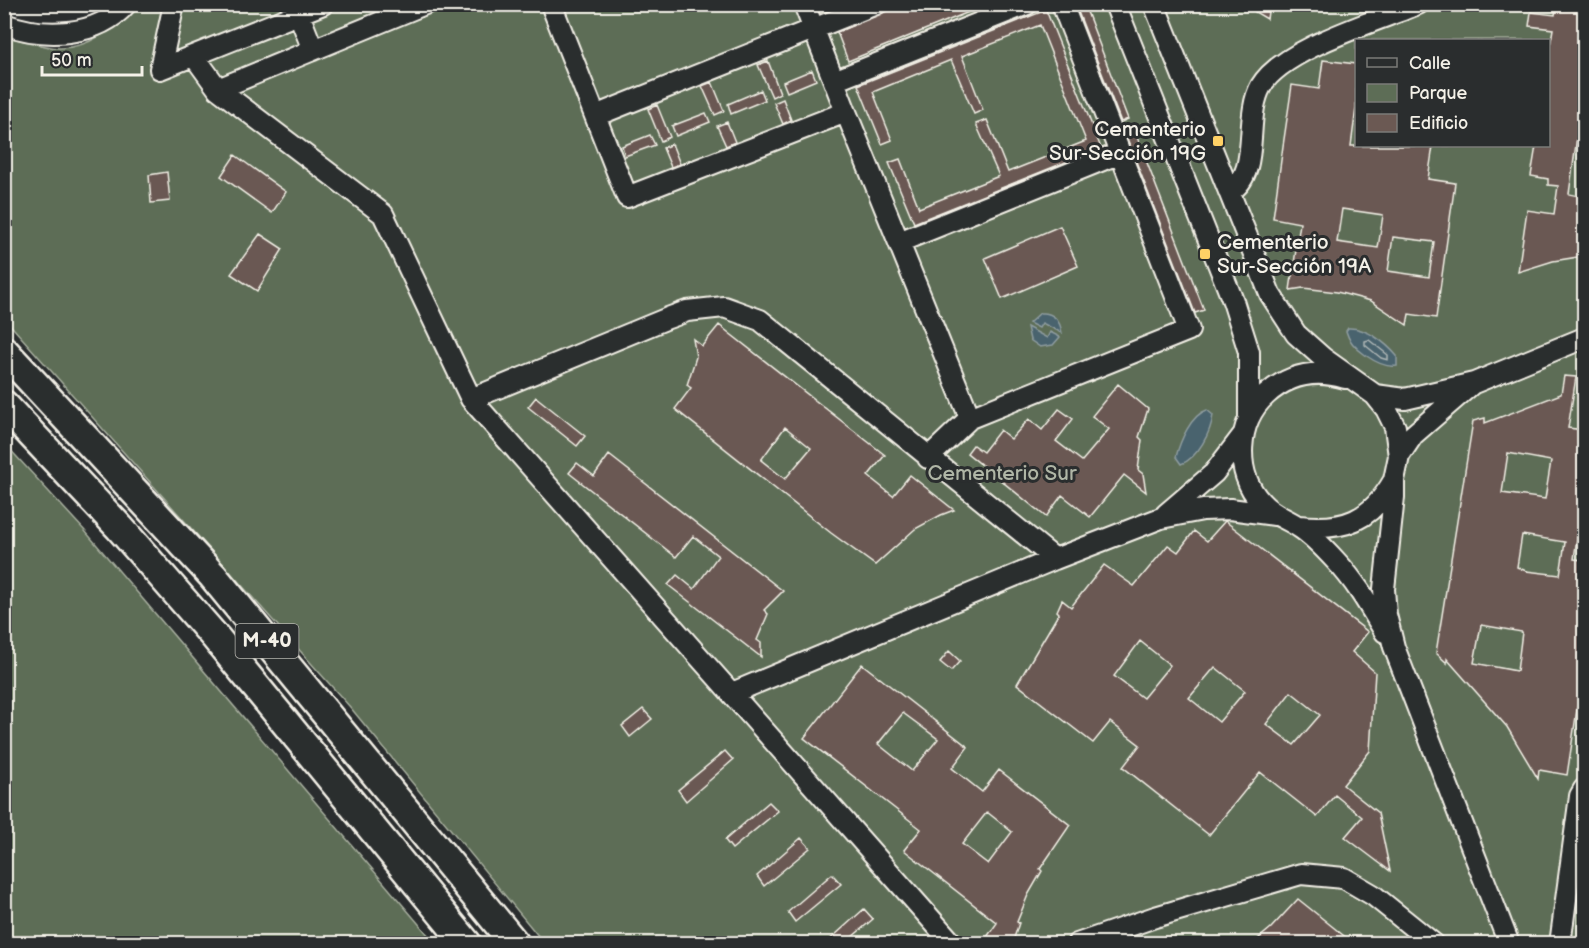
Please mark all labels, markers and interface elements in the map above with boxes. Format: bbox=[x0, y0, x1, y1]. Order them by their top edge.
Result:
scale bar bbox=[42, 39, 142, 77]
legend bbox=[1355, 39, 1550, 147]
text: 50 m bbox=[51, 50, 92, 71]
text: Calle bbox=[1409, 53, 1451, 74]
text: Parque bbox=[1409, 83, 1467, 104]
text: Edificio bbox=[1409, 113, 1468, 134]
place label: Cementerio Sur-Sección 19G bbox=[1049, 117, 1206, 166]
marker: Cementerio Sur-Sección 19G bbox=[1211, 134, 1225, 148]
place label: Cementerio Sur-Sección 19A bbox=[1217, 230, 1371, 279]
marker: Cementerio Sur-Sección 19A bbox=[1198, 247, 1212, 261]
park label: Cementerio Sur bbox=[928, 461, 1077, 486]
road number: M-40 bbox=[236, 624, 298, 658]

